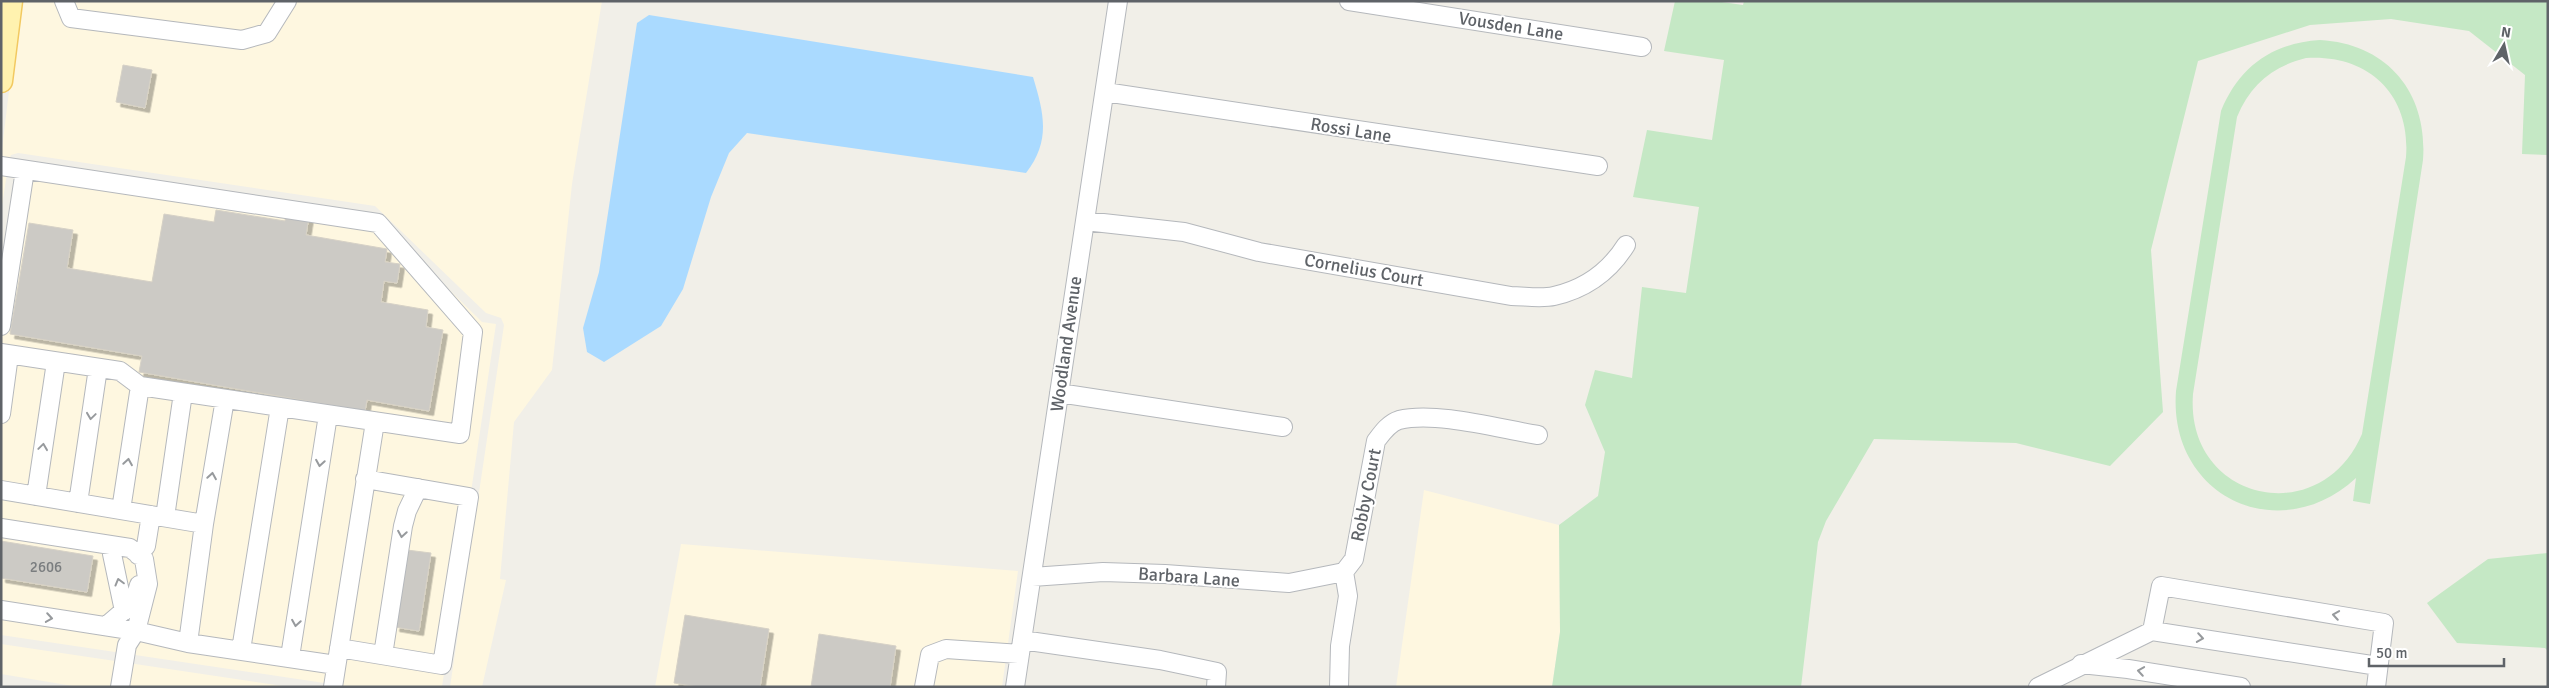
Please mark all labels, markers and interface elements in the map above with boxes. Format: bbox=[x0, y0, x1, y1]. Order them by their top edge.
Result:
street label: Vousden Lane bbox=[1457, 7, 1565, 45]
north arrow bbox=[2479, 20, 2529, 70]
text: N bbox=[2500, 23, 2512, 42]
street label: Rossi Lane bbox=[1309, 113, 1393, 147]
street label: Cornelius Court bbox=[1303, 249, 1425, 291]
street label: Woodland Avenue bbox=[1046, 275, 1086, 413]
one-way arrow bbox=[86, 412, 97, 420]
one-way arrow bbox=[37, 443, 48, 451]
street label: Robby Court bbox=[1346, 446, 1386, 544]
one-way arrow bbox=[123, 457, 133, 466]
one-way arrow bbox=[316, 458, 326, 467]
one-way arrow bbox=[207, 472, 217, 480]
one-way arrow bbox=[397, 530, 407, 538]
house number: 2606 bbox=[30, 558, 62, 576]
street label: Barbara Lane bbox=[1137, 562, 1241, 592]
one-way arrow bbox=[114, 578, 125, 586]
one-way arrow bbox=[2331, 610, 2340, 620]
one-way arrow bbox=[46, 612, 54, 623]
one-way arrow bbox=[291, 619, 301, 628]
one-way arrow bbox=[2196, 633, 2205, 643]
scale bar bbox=[2369, 636, 2504, 668]
text: 50 m bbox=[2376, 644, 2407, 662]
one-way arrow bbox=[2137, 666, 2146, 676]

